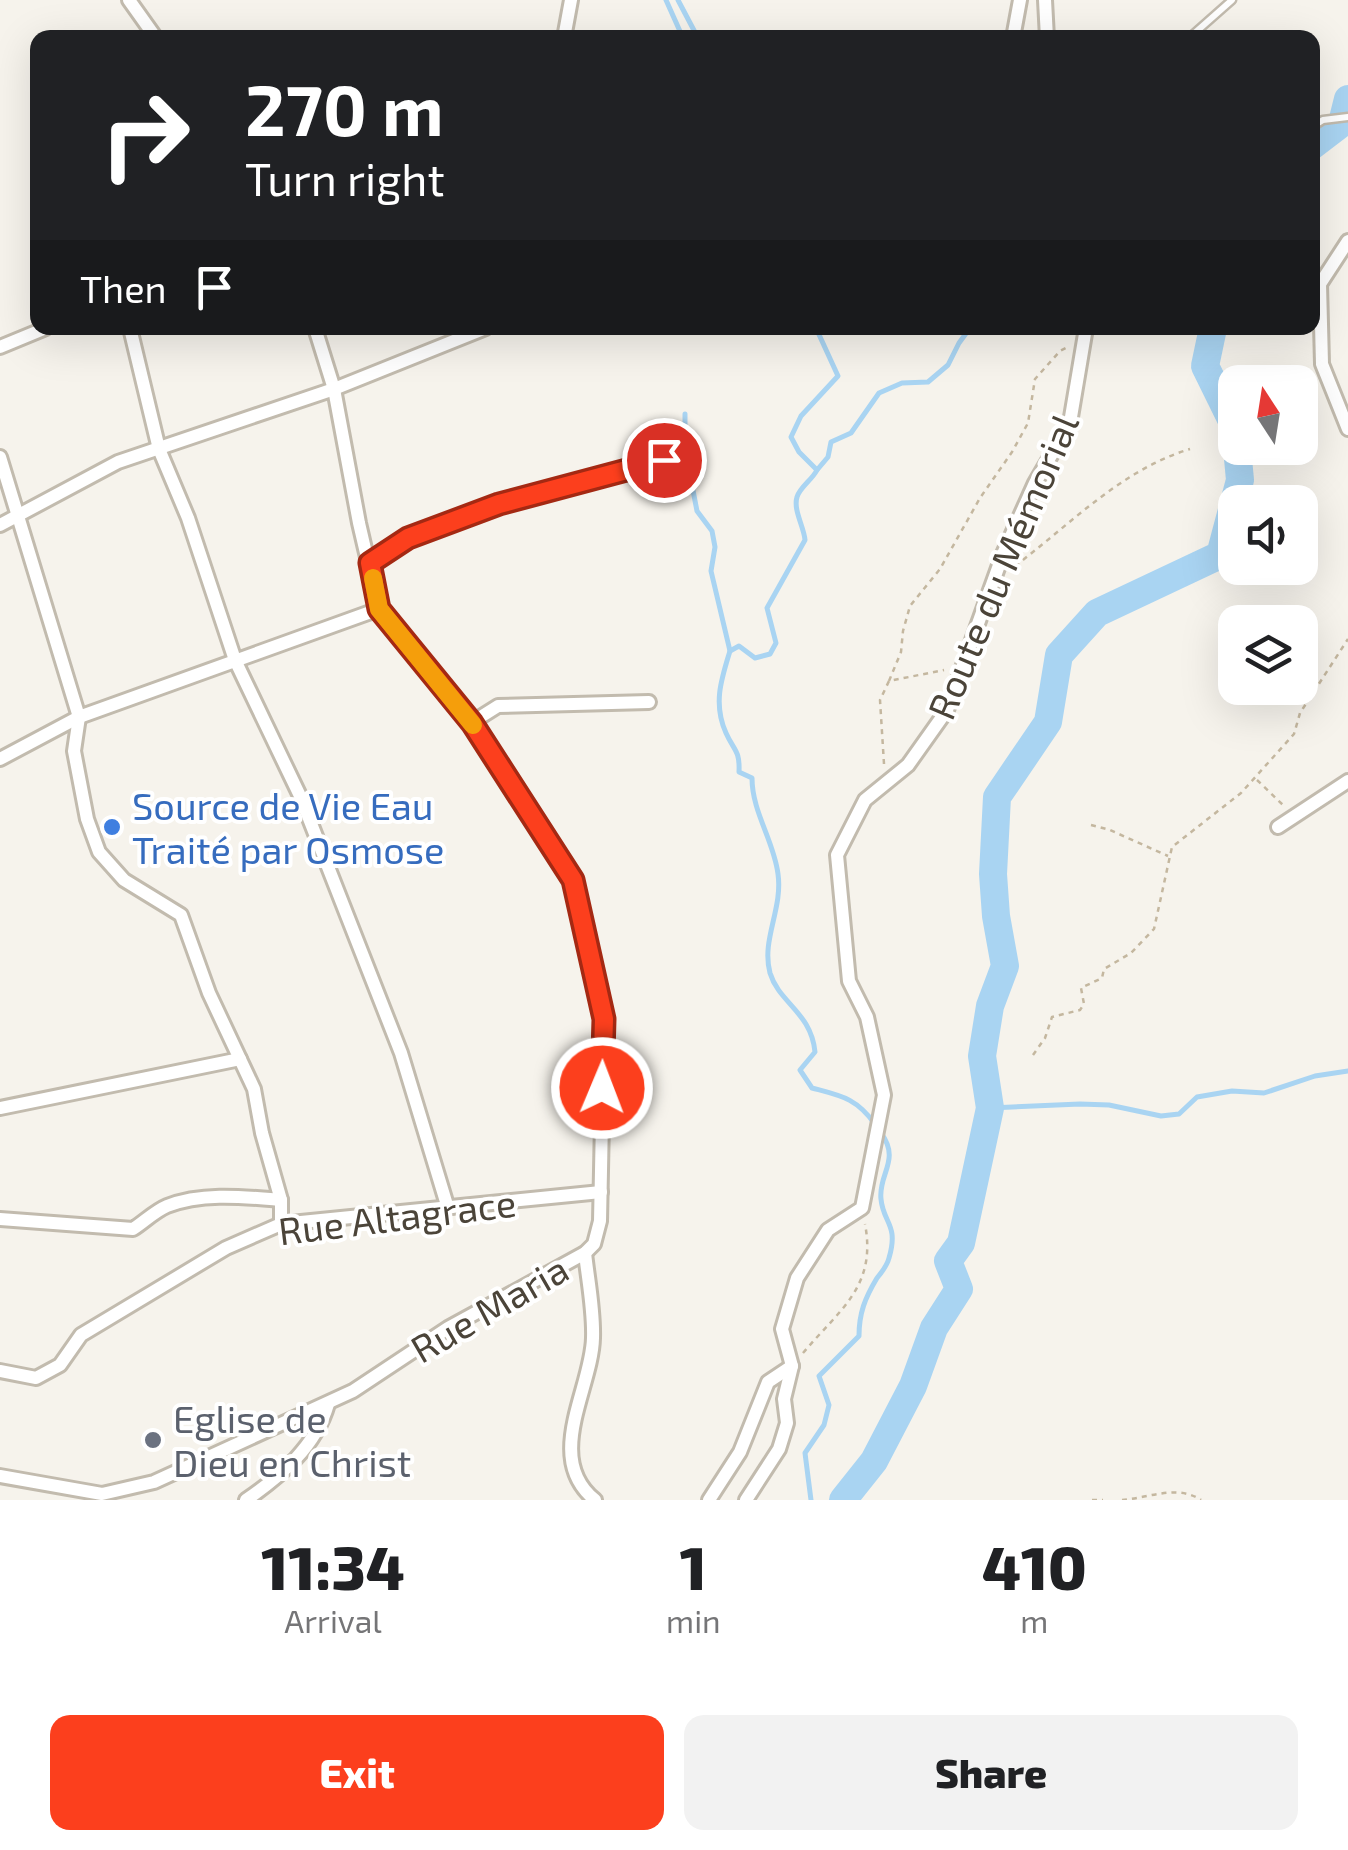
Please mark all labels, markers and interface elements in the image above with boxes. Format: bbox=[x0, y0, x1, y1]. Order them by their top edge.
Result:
text: 270 m bbox=[245, 66, 444, 150]
icon: right bbox=[80, 70, 210, 200]
text: Turn right bbox=[245, 151, 445, 205]
icon: arrive bbox=[187, 260, 242, 315]
text: Then bbox=[80, 265, 167, 311]
north arrow bbox=[1218, 365, 1318, 465]
map controls bbox=[1218, 365, 1318, 705]
street label: Route du Mémorial bbox=[917, 406, 1087, 726]
pin bbox=[622, 418, 707, 503]
icon: arrive bbox=[637, 433, 692, 488]
button: sound bbox=[1218, 485, 1318, 585]
button: layers bbox=[1218, 605, 1318, 705]
place label: Source de Vie Eau Traité par Osmose bbox=[132, 782, 445, 872]
marker: Source de Vie Eau Traité par Osmose bbox=[101, 816, 123, 838]
position arrow bbox=[550, 1036, 654, 1140]
street label: Rue Altagrace bbox=[276, 1179, 518, 1253]
street label: Rue Maria bbox=[402, 1245, 576, 1371]
place label: Eglise de Dieu en Christ bbox=[173, 1395, 411, 1485]
marker: Eglise de Dieu en Christ bbox=[142, 1429, 164, 1451]
text: 11:34 bbox=[261, 1530, 405, 1602]
text: 1 bbox=[680, 1530, 707, 1602]
text: 410 bbox=[982, 1530, 1087, 1602]
text: Arrival bbox=[284, 1601, 382, 1639]
text: min bbox=[666, 1601, 721, 1639]
text: m bbox=[1020, 1601, 1048, 1639]
button: Exit bbox=[50, 1715, 664, 1830]
button: Share bbox=[684, 1715, 1298, 1830]

